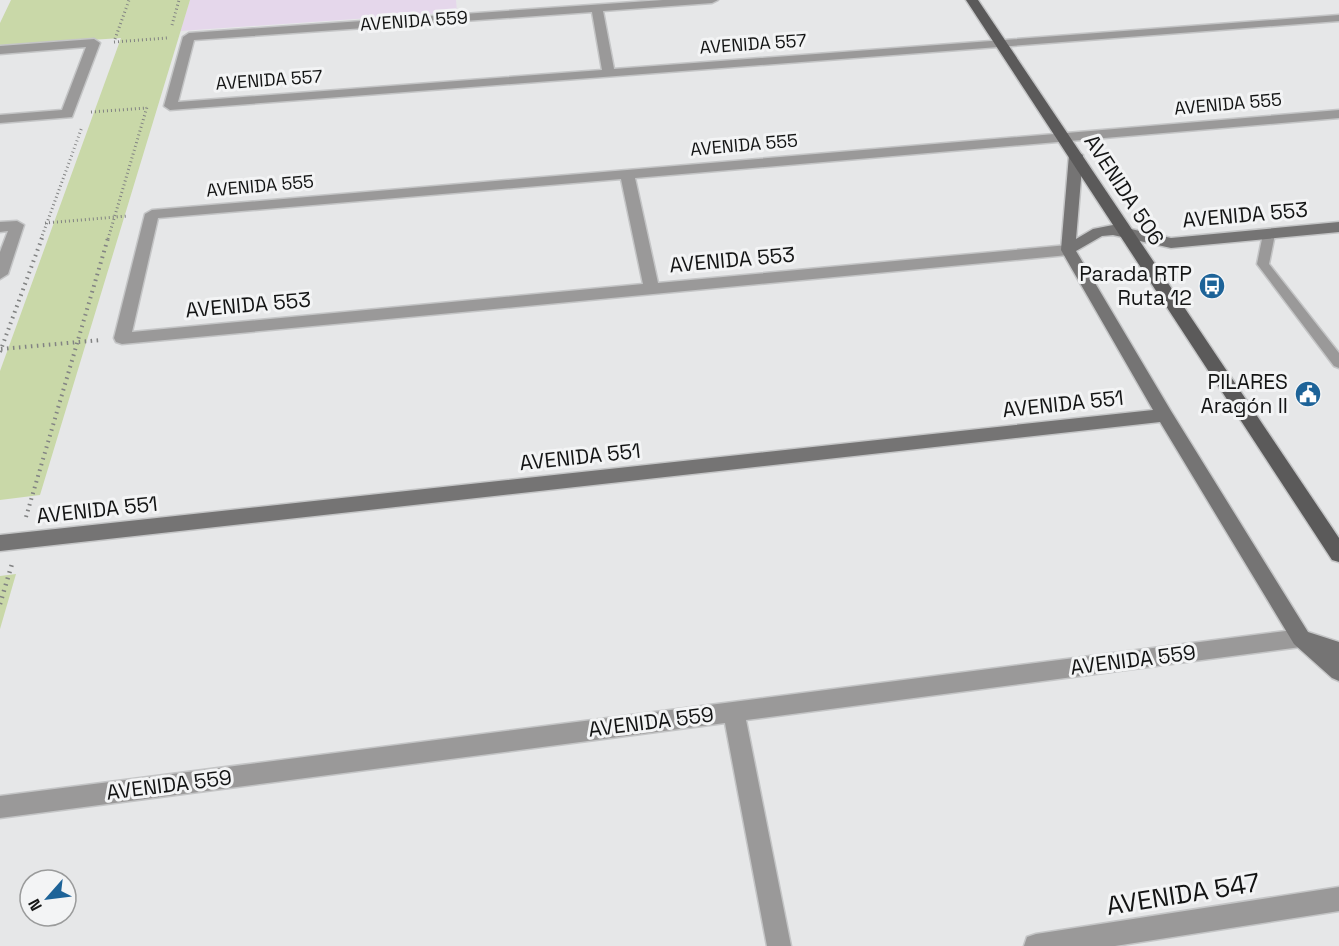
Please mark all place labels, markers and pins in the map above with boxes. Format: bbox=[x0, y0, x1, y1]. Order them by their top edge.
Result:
place label: Parada RTP Ruta 12 bbox=[1079, 260, 1192, 311]
bus stop icon: Parada RTP Ruta 12 bbox=[1197, 271, 1227, 301]
place label: PILARES Aragón II bbox=[1200, 368, 1288, 419]
public building icon: PILARES Aragón II bbox=[1293, 379, 1323, 409]

